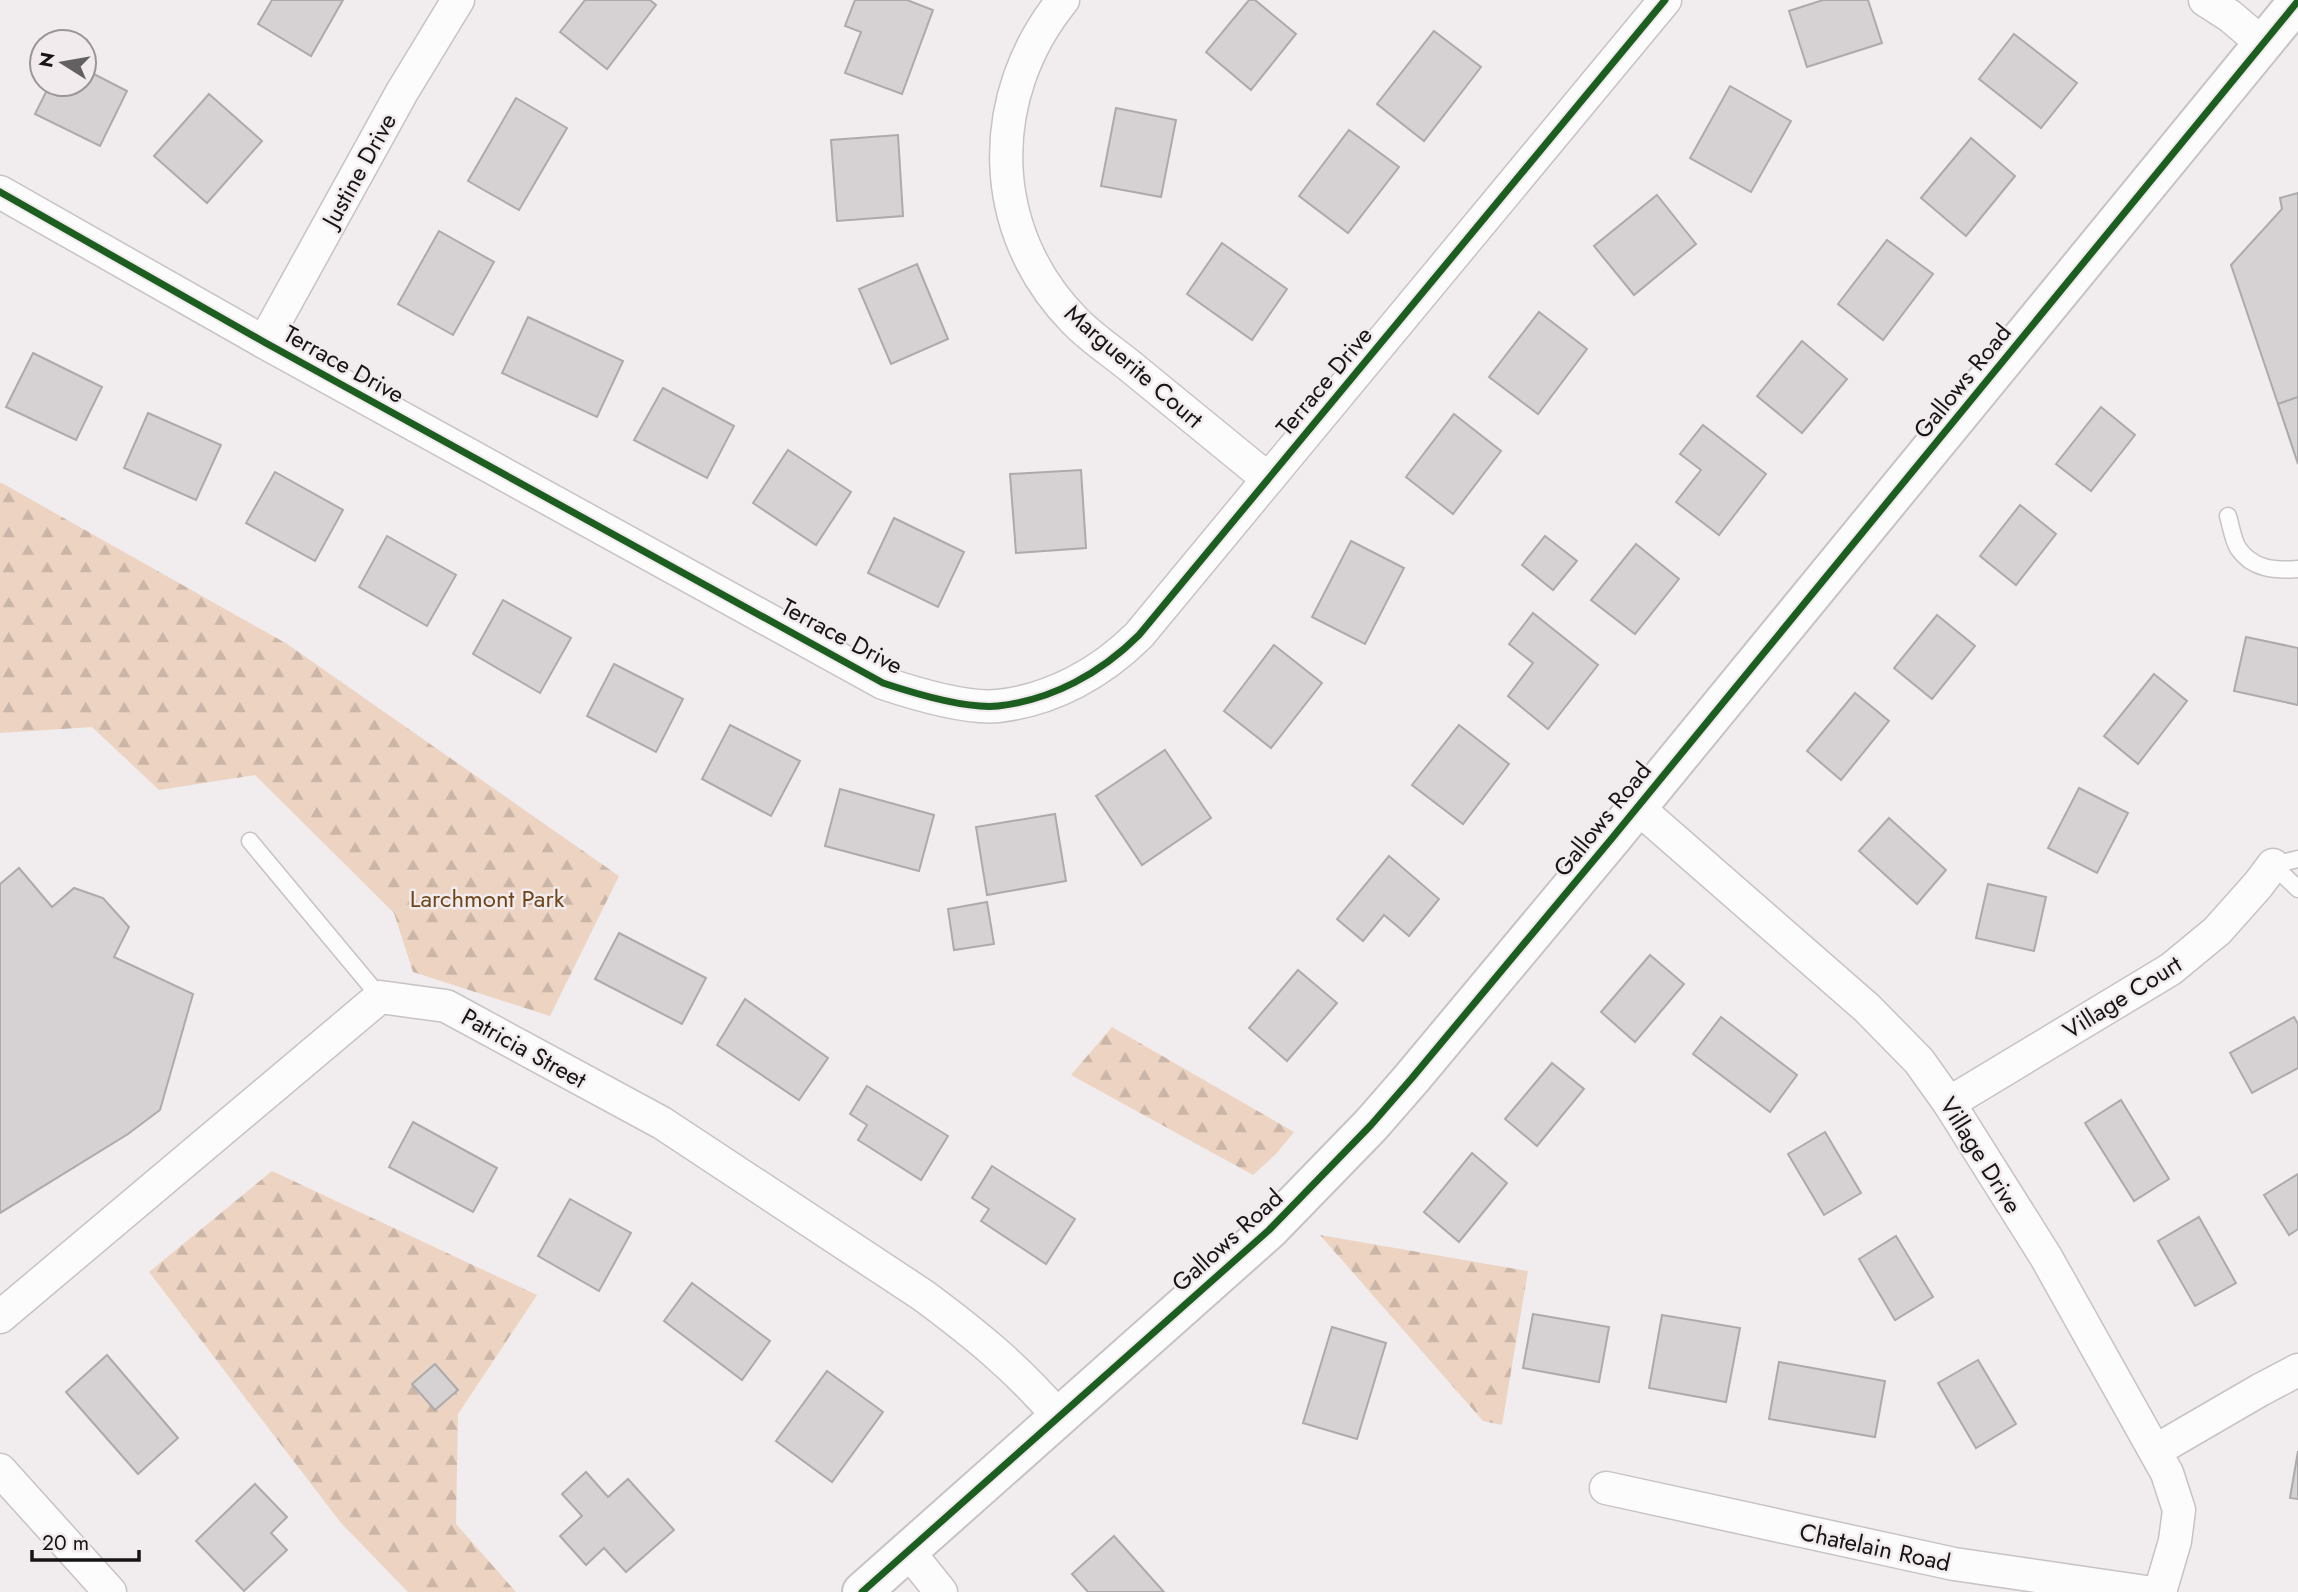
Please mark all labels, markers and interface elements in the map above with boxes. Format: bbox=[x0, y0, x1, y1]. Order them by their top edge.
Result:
north arrow bbox=[28, 28, 98, 98]
text: N bbox=[32, 50, 61, 70]
street label: Justine Drive bbox=[312, 107, 405, 236]
street label: Marguerite Court bbox=[1057, 296, 1211, 436]
street label: Terrace Drive bbox=[277, 316, 411, 412]
street label: Gallows Road bbox=[1905, 316, 2019, 446]
street label: Terrace Drive bbox=[1268, 319, 1380, 443]
street label: Terrace Drive bbox=[775, 589, 909, 683]
street label: Gallows Road bbox=[1545, 754, 1659, 884]
park label: Larchmont Park bbox=[410, 881, 565, 916]
street label: Village Court bbox=[2056, 947, 2188, 1047]
street label: Patricia Street bbox=[455, 999, 593, 1097]
street label: Village Drive bbox=[1931, 1090, 2031, 1220]
street label: Gallows Road bbox=[1164, 1181, 1290, 1299]
street label: Chatelain Road bbox=[1796, 1514, 1954, 1580]
scale bar bbox=[32, 1518, 138, 1562]
text: 20 m bbox=[42, 1528, 89, 1558]

